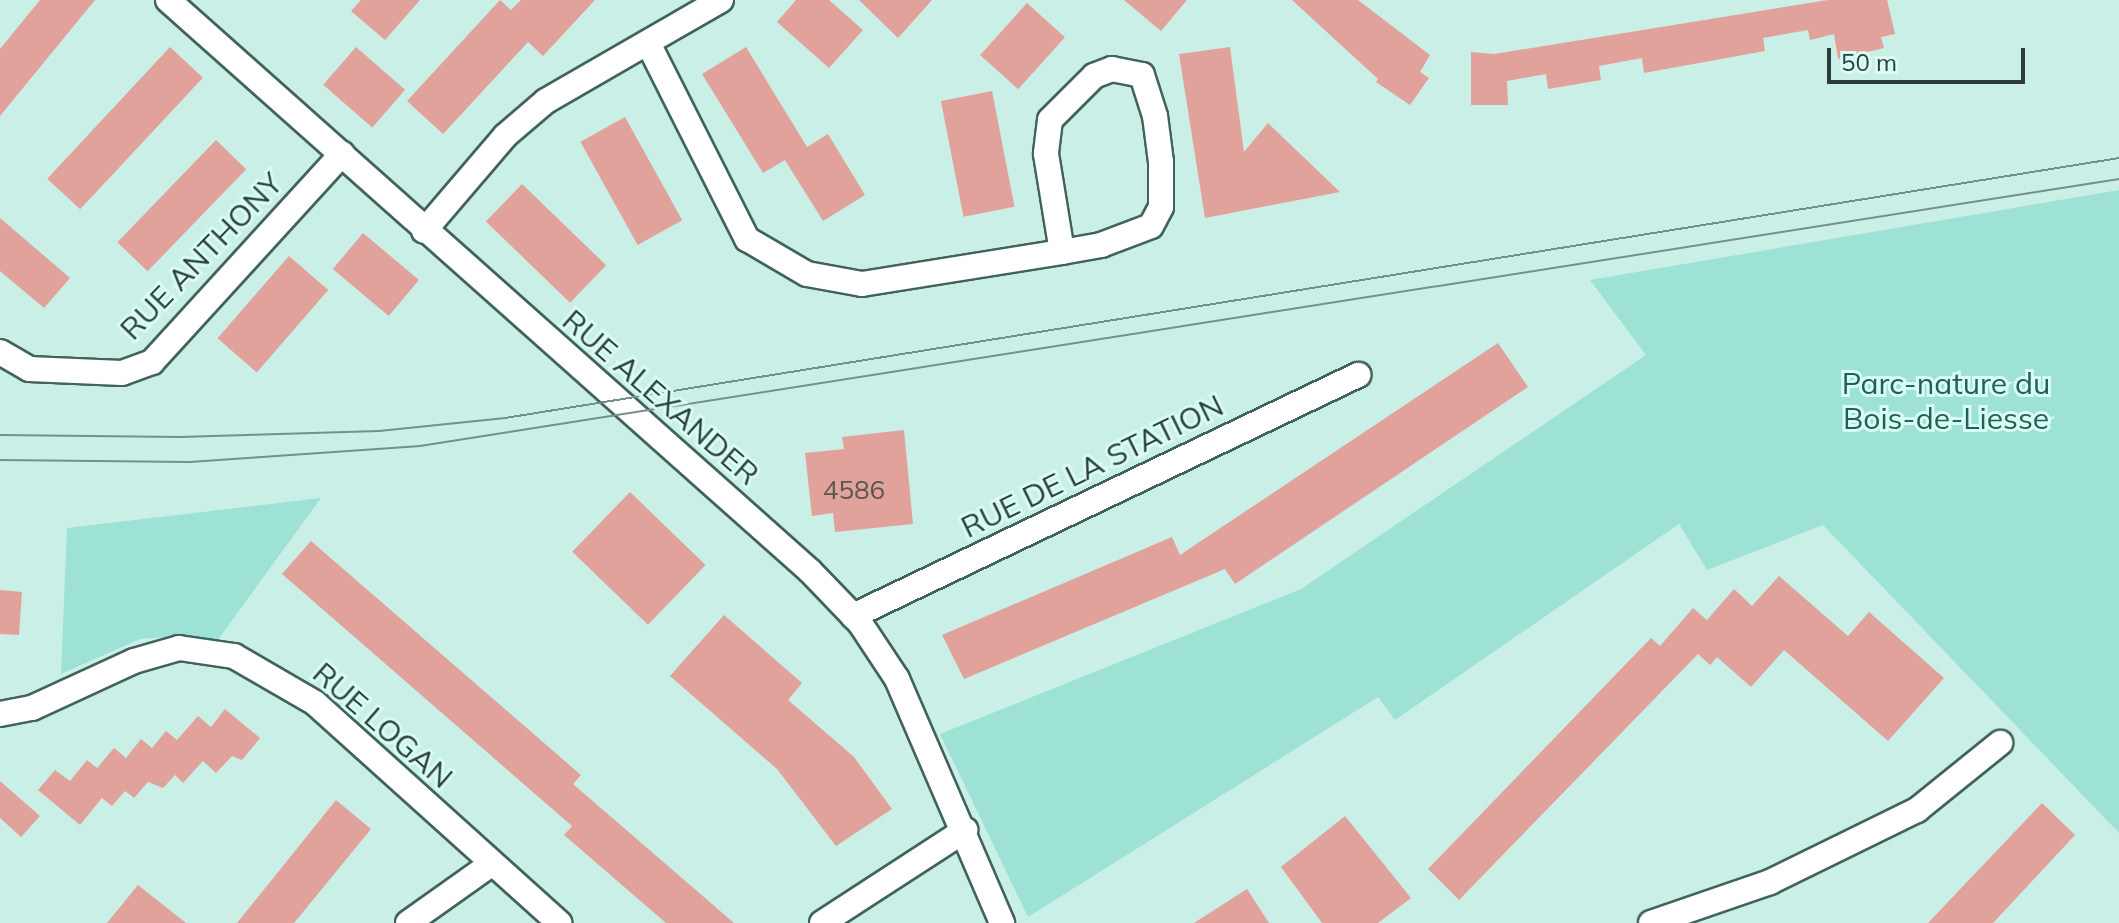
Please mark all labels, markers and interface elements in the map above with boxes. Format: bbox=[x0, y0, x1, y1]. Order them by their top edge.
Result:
scale bar bbox=[1831, 32, 2029, 82]
text: 50 m bbox=[1841, 47, 1897, 77]
street label: RUE ANTHONY bbox=[113, 165, 289, 347]
street label: RUE ALEXANDER bbox=[556, 302, 766, 492]
park label: Parc-nature du Bois-de-Liesse bbox=[1842, 365, 2050, 436]
street label: RUE DE LA STATION bbox=[955, 387, 1229, 545]
house number: 4586 bbox=[823, 474, 885, 506]
street label: RUE LOGAN bbox=[306, 655, 460, 795]

